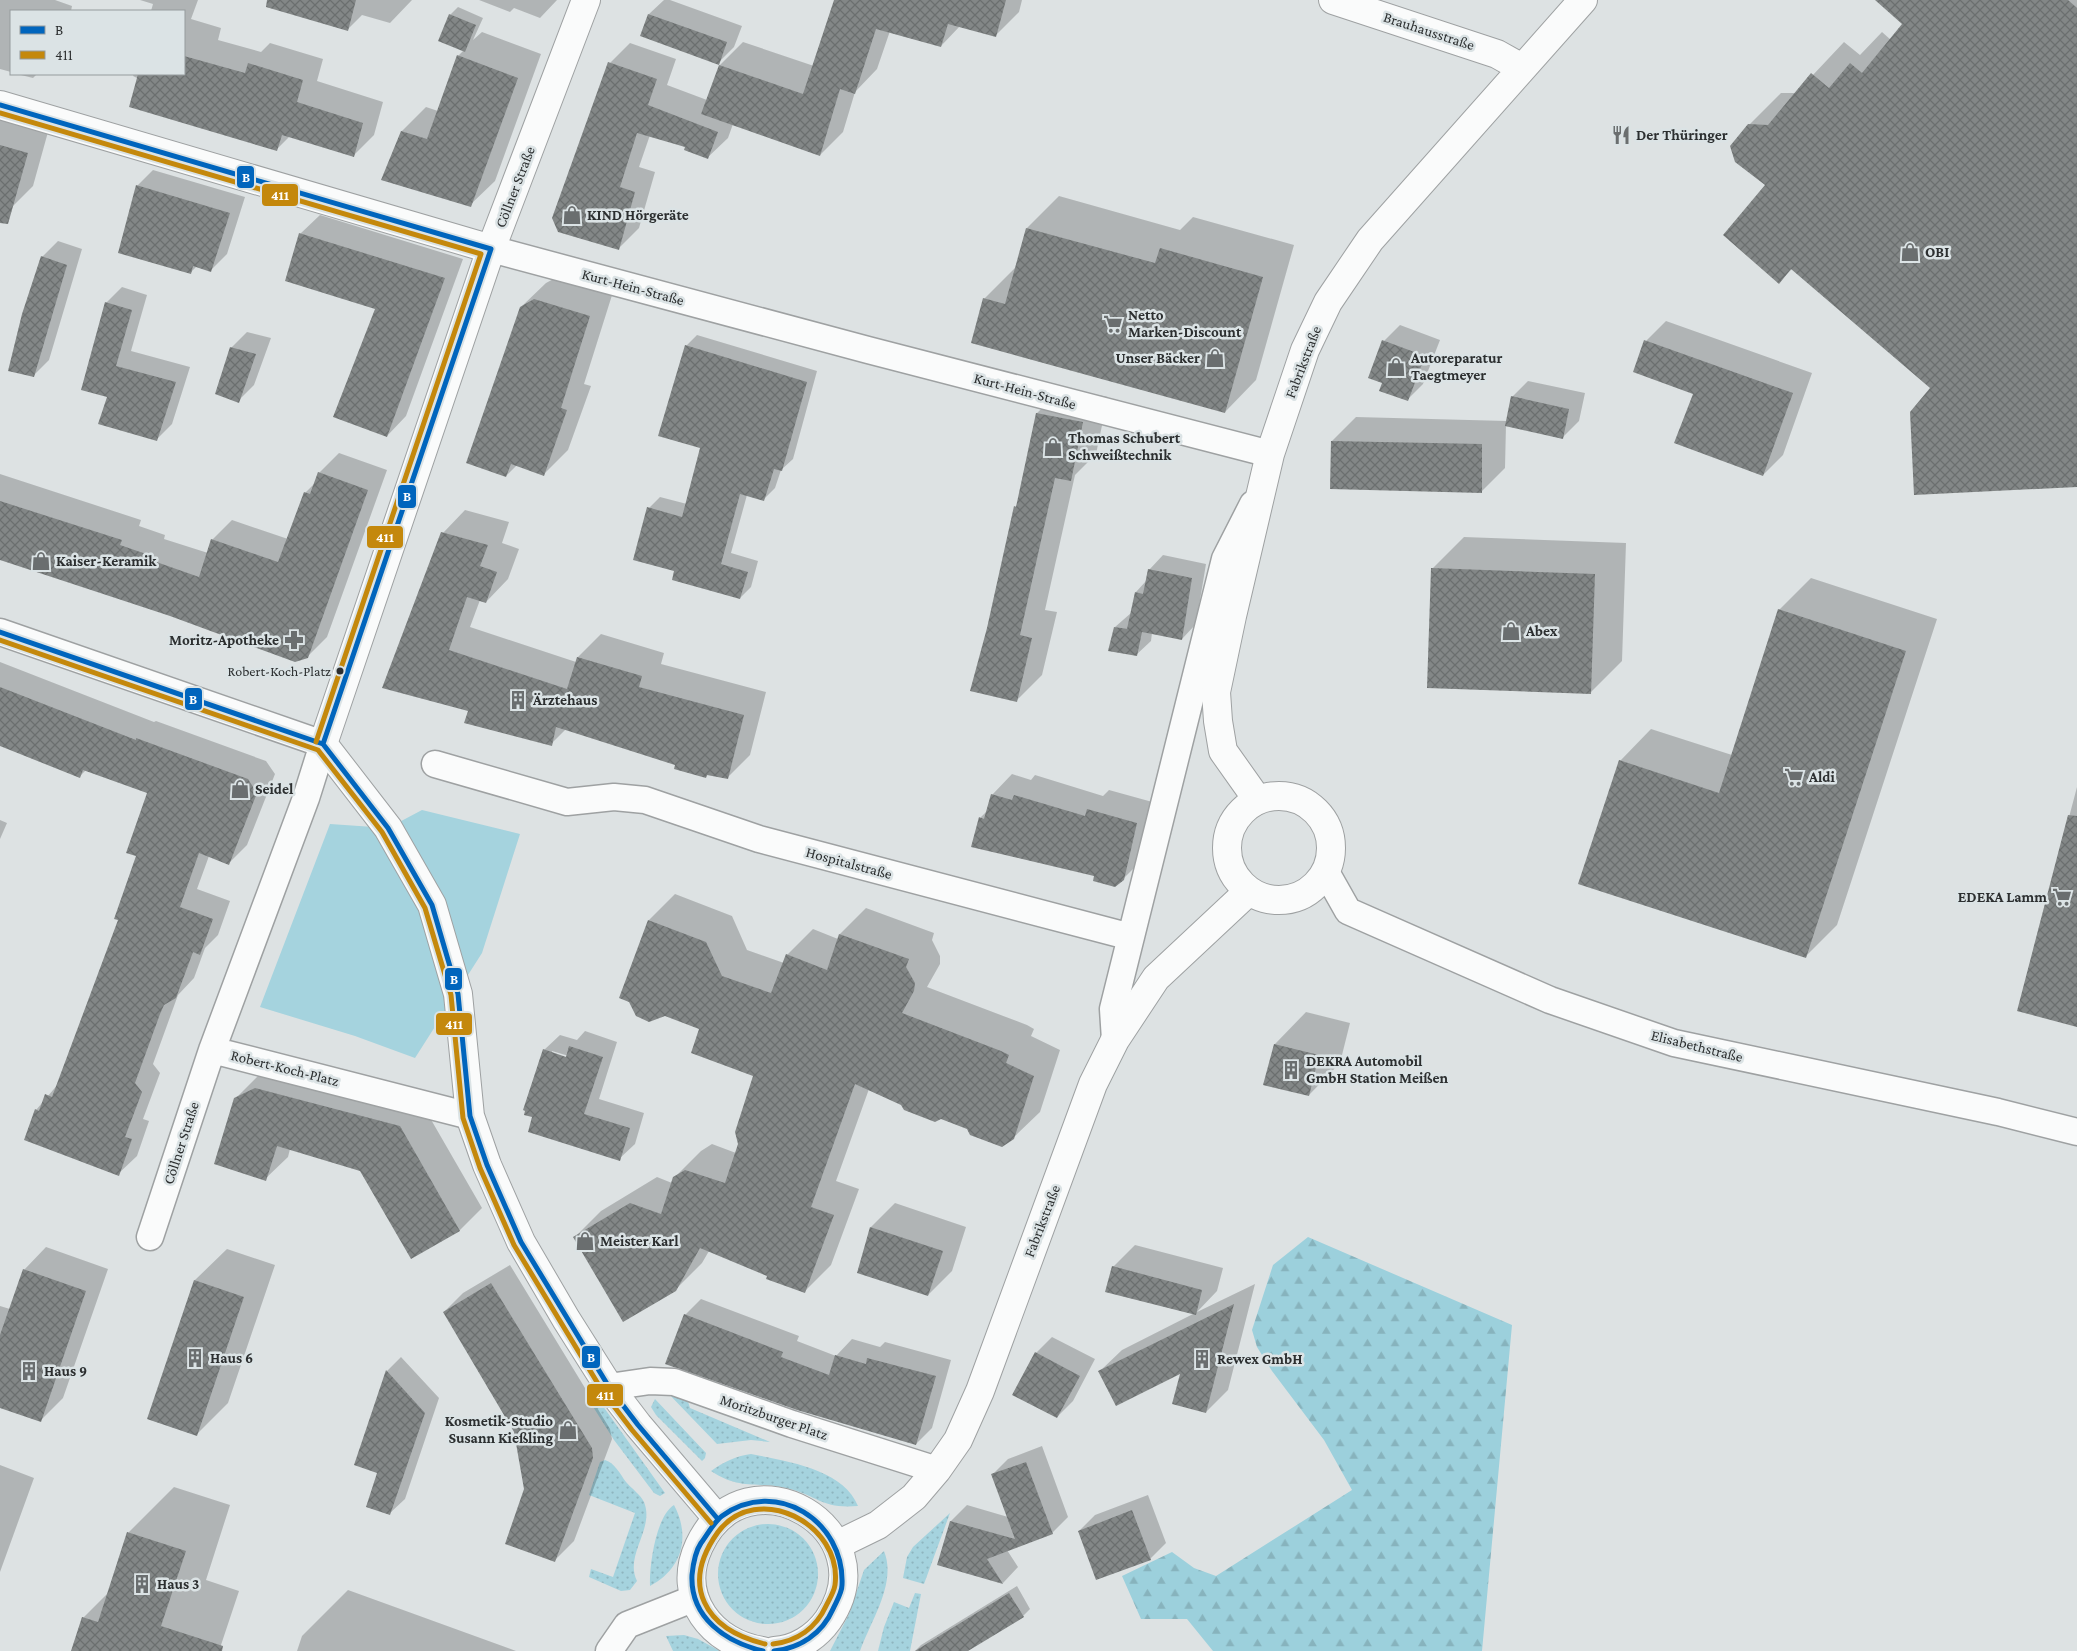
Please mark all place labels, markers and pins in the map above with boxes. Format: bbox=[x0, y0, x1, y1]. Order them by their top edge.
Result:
restaurant icon: Der Thüringer bbox=[1610, 124, 1632, 146]
place label: Der Thüringer bbox=[1636, 127, 1728, 143]
shop icon: KIND Hörgeräte bbox=[561, 204, 583, 226]
place label: KIND Hörgeräte bbox=[587, 207, 689, 223]
shop icon: OBI bbox=[1899, 241, 1921, 263]
place label: OBI bbox=[1925, 244, 1949, 260]
place label: Netto Marken-Discount bbox=[1128, 307, 1242, 340]
supermarket icon: Netto Marken-Discount bbox=[1102, 313, 1124, 335]
shop icon: Unser Bäcker bbox=[1204, 347, 1226, 369]
place label: Unser Bäcker bbox=[1115, 350, 1200, 366]
place label: Autoreparatur Taegtmeyer bbox=[1410, 350, 1502, 383]
shop icon: Autoreparatur Taegtmeyer bbox=[1385, 356, 1407, 378]
place label: Thomas Schubert Schweißtechnik bbox=[1068, 430, 1181, 463]
shop icon: Thomas Schubert Schweißtechnik bbox=[1042, 436, 1064, 458]
shop icon: Kaiser-Keramik bbox=[30, 550, 52, 572]
place label: Kaiser-Keramik bbox=[56, 553, 157, 569]
shop icon: Abex bbox=[1500, 620, 1522, 642]
place label: Abex bbox=[1525, 623, 1558, 639]
pharmacy icon: Moritz-Apotheke bbox=[283, 629, 305, 651]
place label: Moritz-Apotheke bbox=[169, 632, 279, 648]
place label: Robert-Koch-Platz bbox=[228, 663, 331, 679]
marker: Robert-Koch-Platz bbox=[335, 666, 345, 676]
building icon: Ärztehaus bbox=[507, 689, 529, 711]
place label: Ärztehaus bbox=[532, 692, 597, 708]
supermarket icon: Aldi bbox=[1783, 766, 1805, 788]
place label: Aldi bbox=[1808, 769, 1835, 785]
shop icon: Seidel bbox=[229, 778, 251, 800]
place label: Seidel bbox=[255, 781, 294, 797]
supermarket icon: EDEKA Lamm bbox=[2051, 886, 2073, 908]
place label: EDEKA Lamm bbox=[1958, 889, 2047, 905]
place label: DEKRA Automobil GmbH Station Meißen bbox=[1306, 1053, 1448, 1086]
building icon: DEKRA Automobil GmbH Station Meißen bbox=[1280, 1059, 1302, 1081]
shop icon: Meister Karl bbox=[574, 1230, 596, 1252]
place label: Meister Karl bbox=[600, 1233, 679, 1249]
building icon: Haus 6 bbox=[184, 1347, 206, 1369]
building icon: Rewex GmbH bbox=[1191, 1348, 1213, 1370]
place label: Haus 6 bbox=[210, 1350, 253, 1366]
place label: Rewex GmbH bbox=[1217, 1351, 1302, 1367]
building icon: Haus 9 bbox=[18, 1360, 40, 1382]
place label: Haus 9 bbox=[44, 1363, 87, 1379]
place label: Kosmetik-Studio Susann Kießling bbox=[445, 1413, 553, 1446]
shop icon: Kosmetik-Studio Susann Kießling bbox=[557, 1419, 579, 1441]
building icon: Haus 3 bbox=[131, 1573, 153, 1595]
place label: Haus 3 bbox=[157, 1576, 199, 1592]

